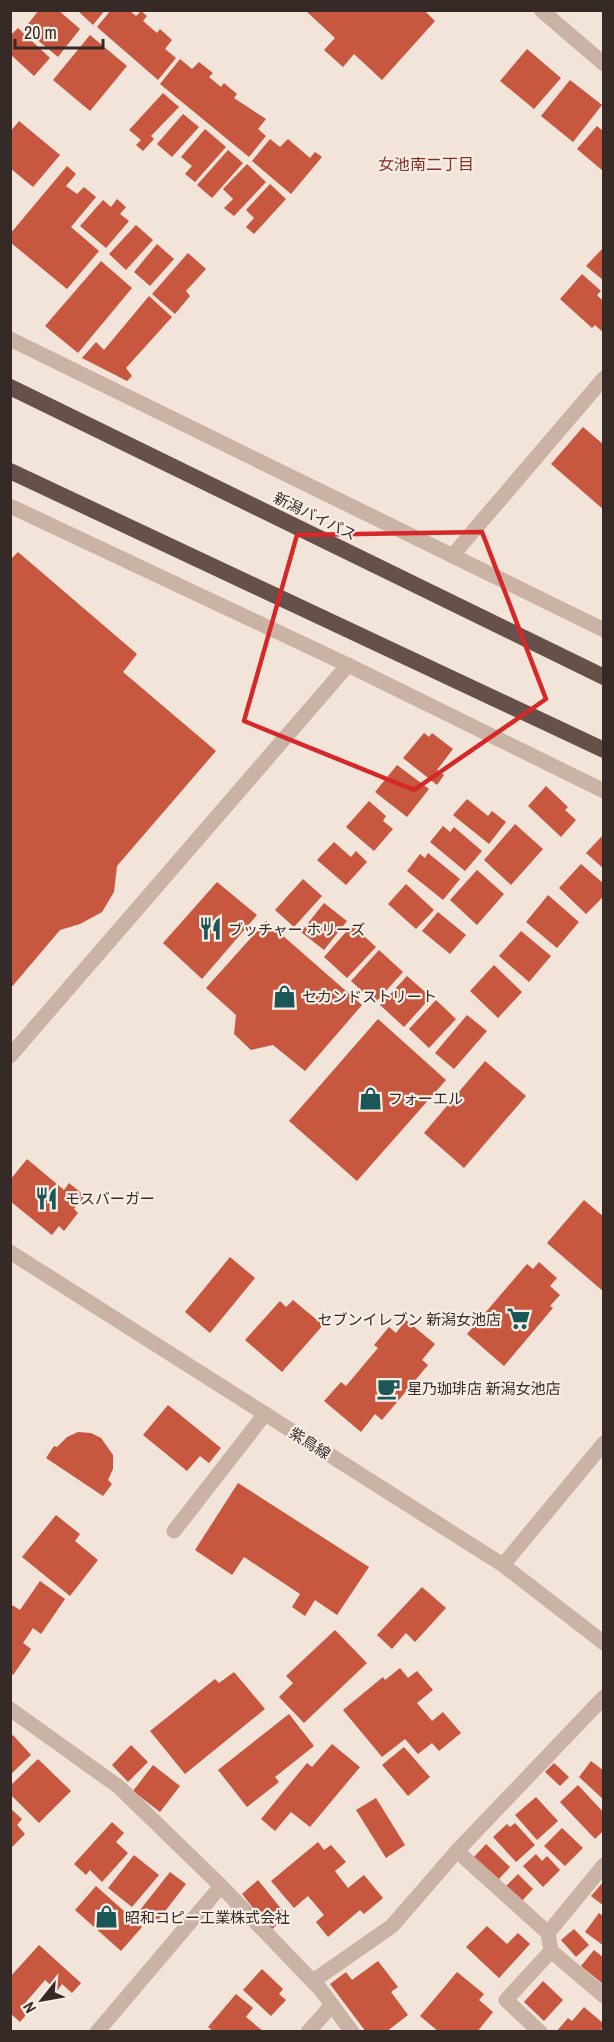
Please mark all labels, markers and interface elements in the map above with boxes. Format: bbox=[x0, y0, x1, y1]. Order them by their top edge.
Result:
scale bar bbox=[15, 12, 104, 50]
text: 20 m bbox=[24, 20, 57, 45]
district label: 女池南二丁目 bbox=[378, 153, 474, 175]
street label: 新潟バイパス bbox=[270, 487, 360, 545]
restaurant icon: ブッチャー ホリーズ bbox=[197, 916, 223, 942]
place label: ブッチャー ホリーズ bbox=[228, 919, 366, 940]
shop icon: セカンドストリート bbox=[271, 983, 297, 1009]
place label: セカンドストリート bbox=[302, 986, 437, 1007]
shop icon: フォーエル bbox=[357, 1085, 383, 1111]
place label: フォーエル bbox=[388, 1088, 463, 1109]
restaurant icon: モスバーガー bbox=[34, 1185, 60, 1211]
place label: モスバーガー bbox=[65, 1188, 155, 1209]
supermarket icon: セブンイレブン 新潟女池店 bbox=[506, 1306, 532, 1332]
place label: セブンイレブン 新潟女池店 bbox=[318, 1309, 501, 1330]
cafe icon: 星乃珈琲店 新潟女池店 bbox=[376, 1375, 402, 1401]
place label: 星乃珈琲店 新潟女池店 bbox=[407, 1378, 560, 1399]
street label: 紫鳥線 bbox=[285, 1422, 335, 1464]
shop icon: 昭和コピー工業株式会社 bbox=[94, 1904, 120, 1930]
place label: 昭和コピー工業株式会社 bbox=[125, 1907, 290, 1928]
north arrow bbox=[12, 1970, 72, 2030]
text: N bbox=[17, 1998, 41, 2017]

